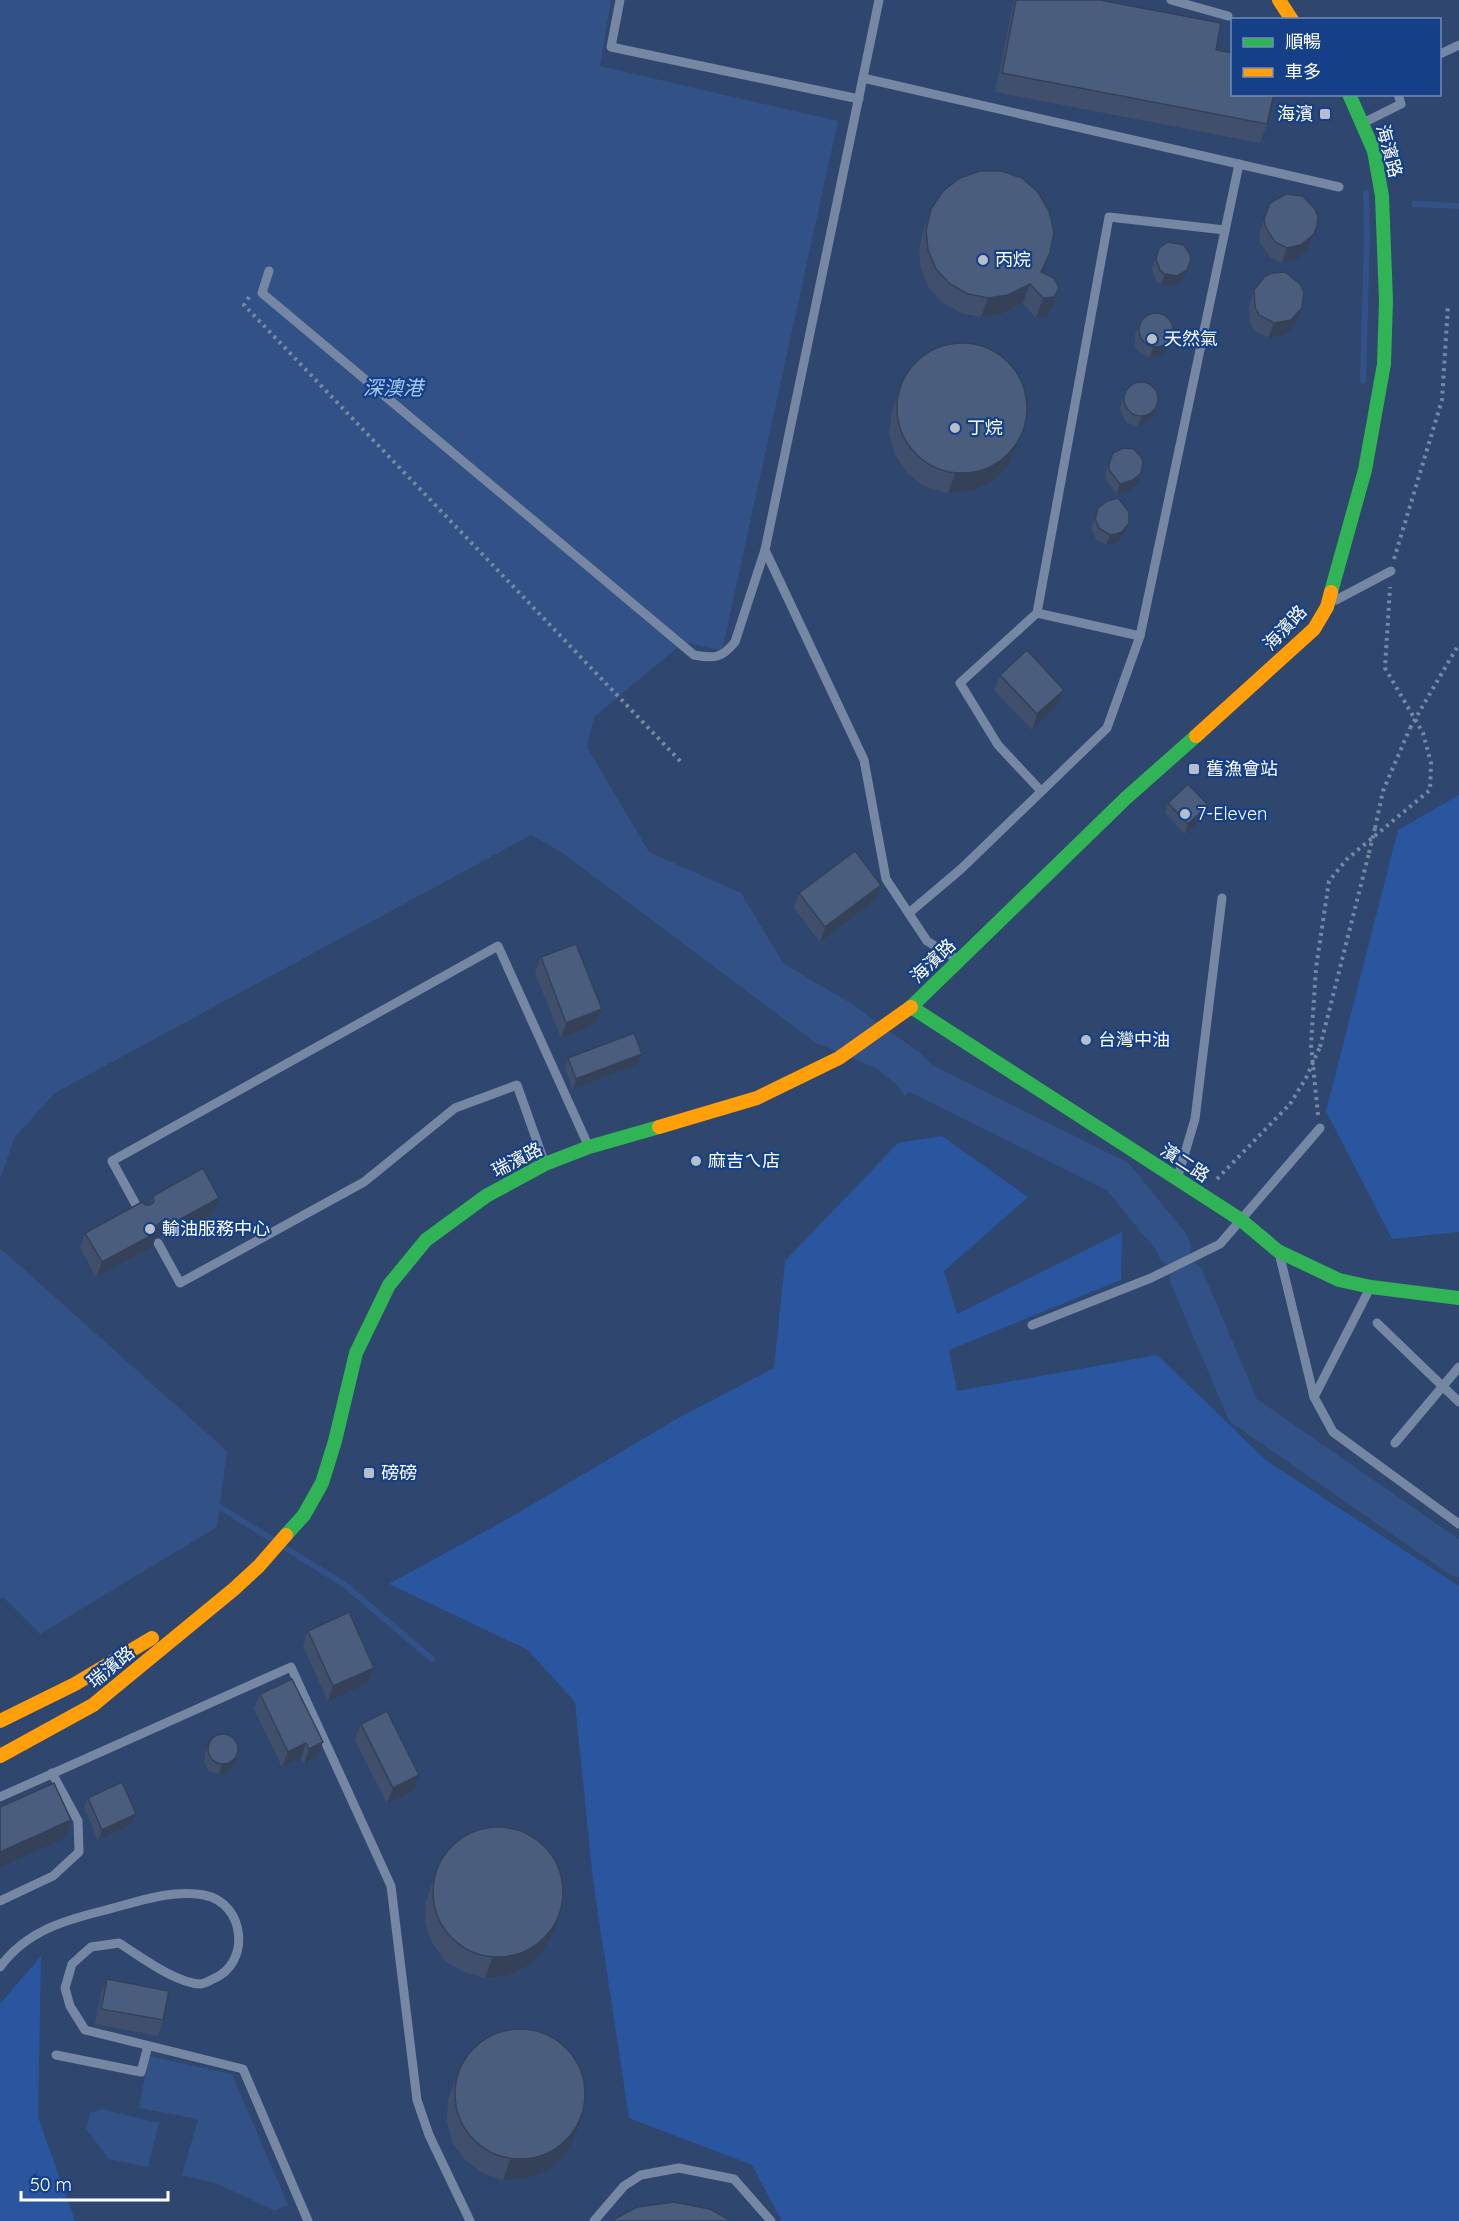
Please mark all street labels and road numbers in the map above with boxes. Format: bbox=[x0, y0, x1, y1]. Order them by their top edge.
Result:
street label: 海濱路 bbox=[1371, 122, 1408, 180]
street label: 海濱路 bbox=[1258, 600, 1311, 655]
street label: 海濱路 bbox=[905, 934, 960, 988]
street label: 瑞濱路 bbox=[487, 1137, 546, 1182]
street label: 濱二路 bbox=[1156, 1138, 1214, 1187]
street label: 瑞濱路 bbox=[82, 1641, 139, 1693]

